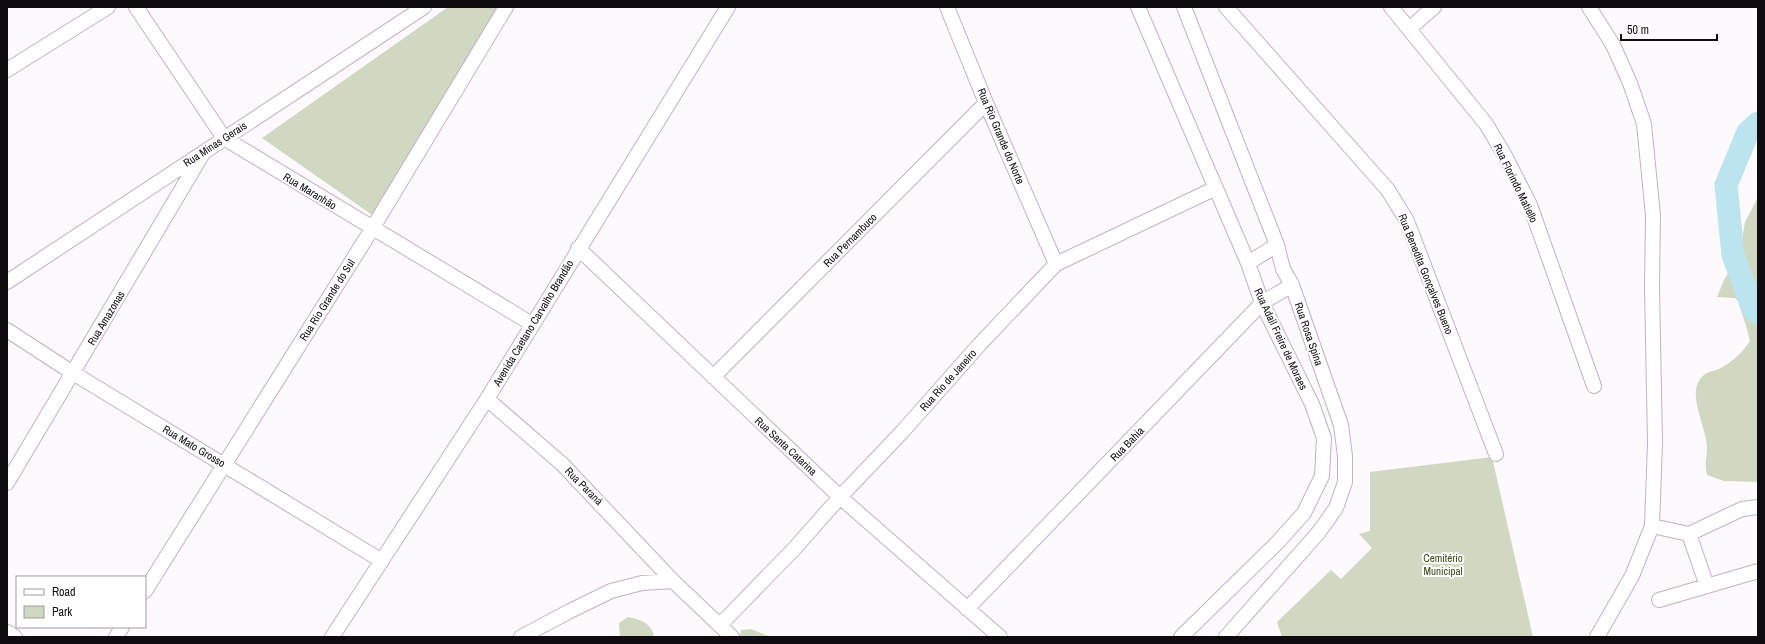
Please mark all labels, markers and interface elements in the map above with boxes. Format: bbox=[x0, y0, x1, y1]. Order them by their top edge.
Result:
scale bar bbox=[1621, 16, 1717, 42]
text: 50 m bbox=[1627, 22, 1649, 38]
street label: Rua Rio Grande do Norte bbox=[974, 86, 1028, 186]
street label: Rua Minas Gerais bbox=[180, 118, 250, 170]
street label: Rua Florindo Matiello bbox=[1491, 141, 1541, 225]
street label: Rua Maranhão bbox=[281, 170, 339, 212]
street label: Rua Pernambuco bbox=[820, 210, 880, 270]
street label: Rua Benedita Gonçalves Bueno bbox=[1395, 212, 1457, 336]
street label: Rua Rio Grande do Sul bbox=[296, 257, 358, 343]
street label: Avenida Caetano Carvalho Brandão bbox=[489, 257, 576, 390]
street label: Rua Adail Freire de Moraes bbox=[1251, 286, 1311, 393]
street label: Rua Amazonas bbox=[84, 288, 128, 348]
street label: Rua Rosa Spina bbox=[1292, 300, 1326, 368]
street label: Rua Rio de Janeiro bbox=[917, 346, 979, 414]
street label: Rua Santa Catarina bbox=[752, 414, 820, 478]
street label: Rua Mato Grosso bbox=[160, 422, 228, 470]
street label: Rua Bahia bbox=[1107, 424, 1147, 464]
street label: Rua Paraná bbox=[562, 464, 606, 508]
park label: Cemitério Municipal bbox=[1423, 551, 1463, 578]
legend bbox=[16, 576, 146, 628]
text: Road bbox=[52, 584, 76, 600]
text: Park bbox=[52, 604, 72, 620]

